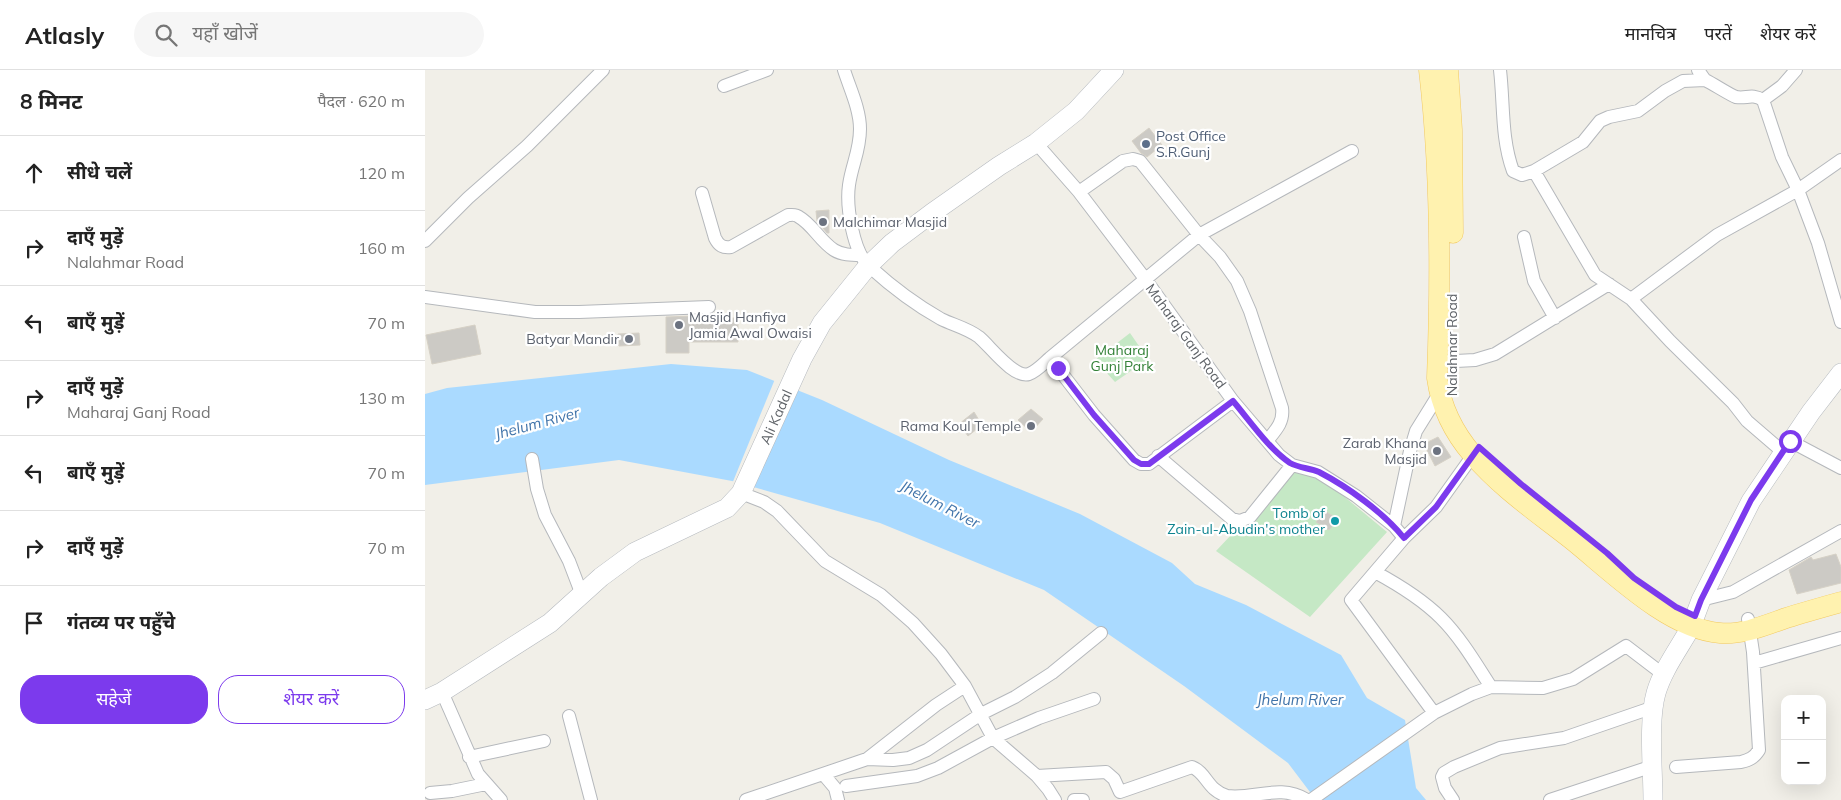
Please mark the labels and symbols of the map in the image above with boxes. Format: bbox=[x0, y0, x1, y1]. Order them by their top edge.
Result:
place label: Post Office S.R.Gunj bbox=[1156, 127, 1226, 161]
marker: Post Office S.R.Gunj bbox=[1140, 138, 1152, 150]
place label: Malchimar Masjid bbox=[833, 213, 947, 231]
marker: Malchimar Masjid bbox=[817, 216, 829, 228]
street label: Maharaj Ganj Road bbox=[1142, 280, 1230, 392]
street label: Nalahmar Road bbox=[1443, 294, 1461, 396]
place label: Masjid Hanfiya Jamia Awal Owaisi bbox=[689, 308, 812, 342]
marker: Masjid Hanfiya Jamia Awal Owaisi bbox=[673, 319, 685, 331]
place label: Batyar Mandir bbox=[526, 330, 620, 348]
marker: Batyar Mandir bbox=[623, 333, 635, 345]
park label: Maharaj Gunj Park bbox=[1091, 341, 1154, 375]
route end bbox=[1047, 357, 1070, 380]
street label: Ali Kadal bbox=[756, 387, 796, 447]
water label: Jhelum River bbox=[491, 402, 582, 444]
place label: Rama Koul Temple bbox=[900, 417, 1021, 435]
marker: Rama Koul Temple bbox=[1025, 420, 1037, 432]
route start bbox=[1779, 430, 1802, 453]
place label: Zarab Khana Masjid bbox=[1343, 434, 1427, 468]
marker: Zarab Khana Masjid bbox=[1431, 445, 1443, 457]
water label: Jhelum River bbox=[895, 475, 983, 532]
place label: Tomb of Zain-ul-Abudin's mother bbox=[1167, 504, 1326, 538]
marker: Tomb of Zain-ul-Abudin's mother bbox=[1329, 515, 1341, 527]
water label: Jhelum River bbox=[1255, 690, 1344, 709]

